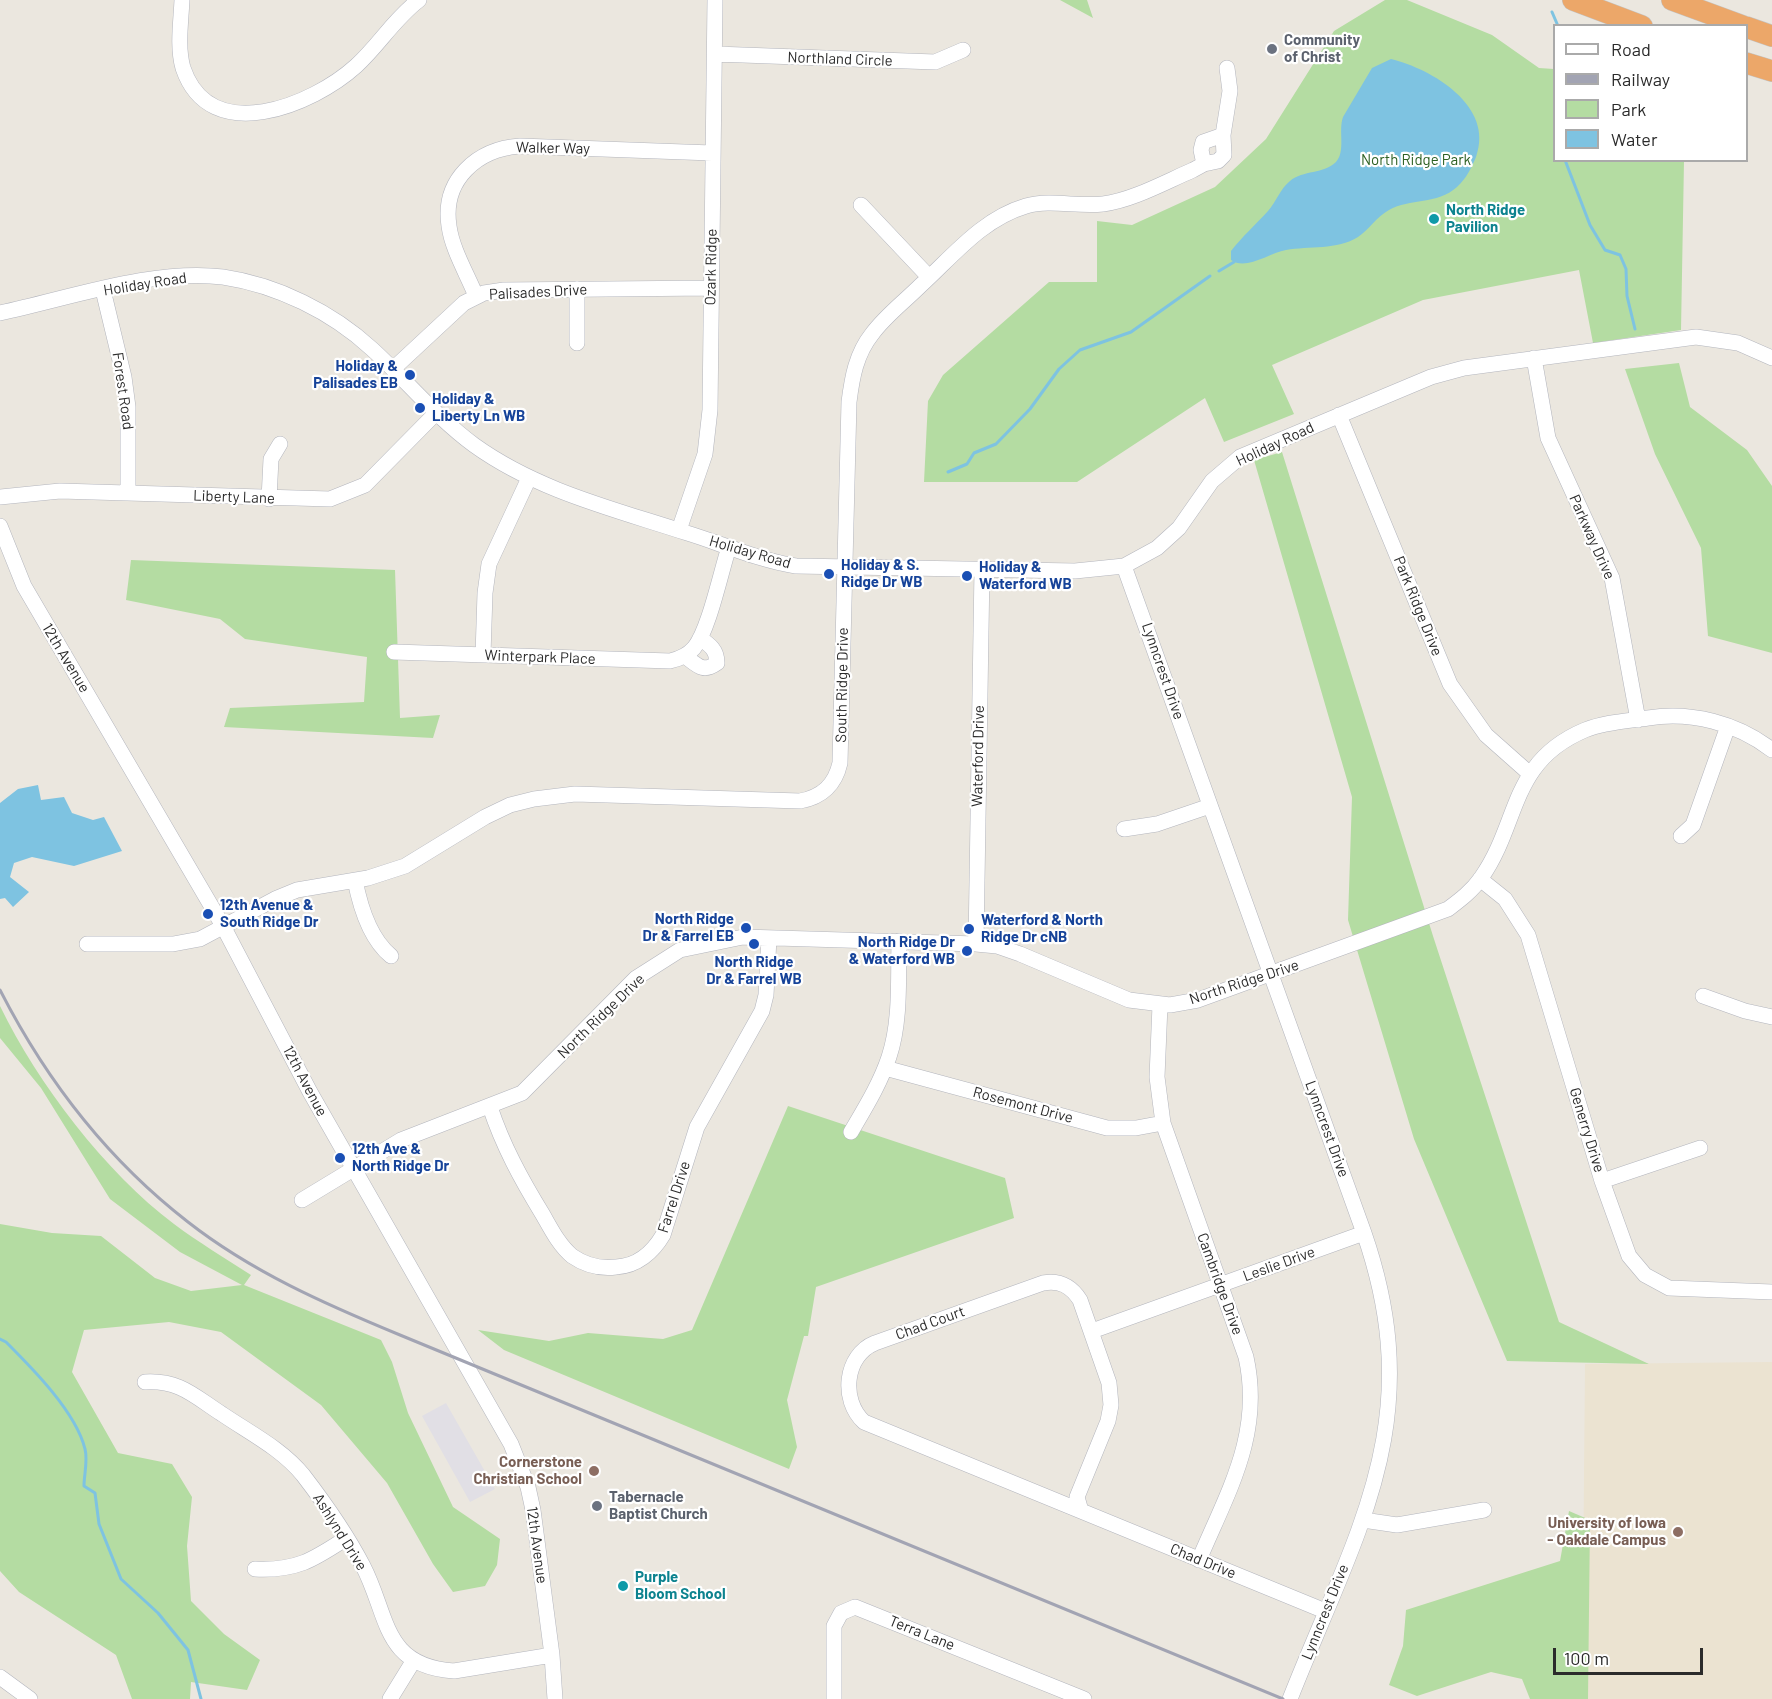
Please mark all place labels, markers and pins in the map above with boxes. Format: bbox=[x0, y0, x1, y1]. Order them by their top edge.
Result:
place label: Community of Christ bbox=[1284, 31, 1360, 66]
marker: Community of Christ bbox=[1265, 42, 1279, 56]
place label: North Ridge Pavilion bbox=[1446, 201, 1525, 236]
marker: North Ridge Pavilion bbox=[1427, 212, 1441, 226]
place label: Holiday & Palisades EB bbox=[313, 357, 398, 392]
marker: Holiday & Palisades EB bbox=[403, 368, 417, 382]
place label: Holiday & Liberty Ln WB bbox=[432, 390, 525, 425]
marker: Holiday & Liberty Ln WB bbox=[413, 401, 427, 415]
place label: Holiday & S. Ridge Dr WB bbox=[841, 556, 922, 591]
place label: Holiday & Waterford WB bbox=[979, 558, 1072, 593]
marker: Holiday & S. Ridge Dr WB bbox=[822, 567, 836, 581]
marker: Holiday & Waterford WB bbox=[960, 569, 974, 583]
place label: 12th Avenue & South Ridge Dr bbox=[220, 896, 318, 931]
marker: 12th Avenue & South Ridge Dr bbox=[201, 907, 215, 921]
place label: North Ridge Dr & Farrel EB bbox=[643, 910, 734, 945]
place label: Waterford & North Ridge Dr cNB bbox=[981, 911, 1103, 946]
marker: North Ridge Dr & Farrel EB bbox=[739, 921, 753, 935]
marker: Waterford & North Ridge Dr cNB bbox=[962, 922, 976, 936]
place label: North Ridge Dr & Waterford WB bbox=[849, 933, 955, 968]
marker: North Ridge Dr & Farrel WB bbox=[747, 937, 761, 951]
marker: North Ridge Dr & Waterford WB bbox=[960, 944, 974, 958]
place label: North Ridge Dr & Farrel WB bbox=[706, 953, 802, 988]
place label: 12th Ave & North Ridge Dr bbox=[352, 1140, 449, 1175]
marker: 12th Ave & North Ridge Dr bbox=[333, 1151, 347, 1165]
place label: Cornerstone Christian School bbox=[473, 1453, 582, 1488]
marker: Cornerstone Christian School bbox=[587, 1464, 601, 1478]
place label: Tabernacle Baptist Church bbox=[609, 1488, 708, 1523]
marker: Tabernacle Baptist Church bbox=[590, 1499, 604, 1513]
place label: University of Iowa - Oakdale Campus bbox=[1547, 1514, 1666, 1549]
marker: University of Iowa - Oakdale Campus bbox=[1671, 1525, 1685, 1539]
place label: Purple Bloom School bbox=[635, 1568, 726, 1603]
marker: Purple Bloom School bbox=[616, 1579, 630, 1593]

